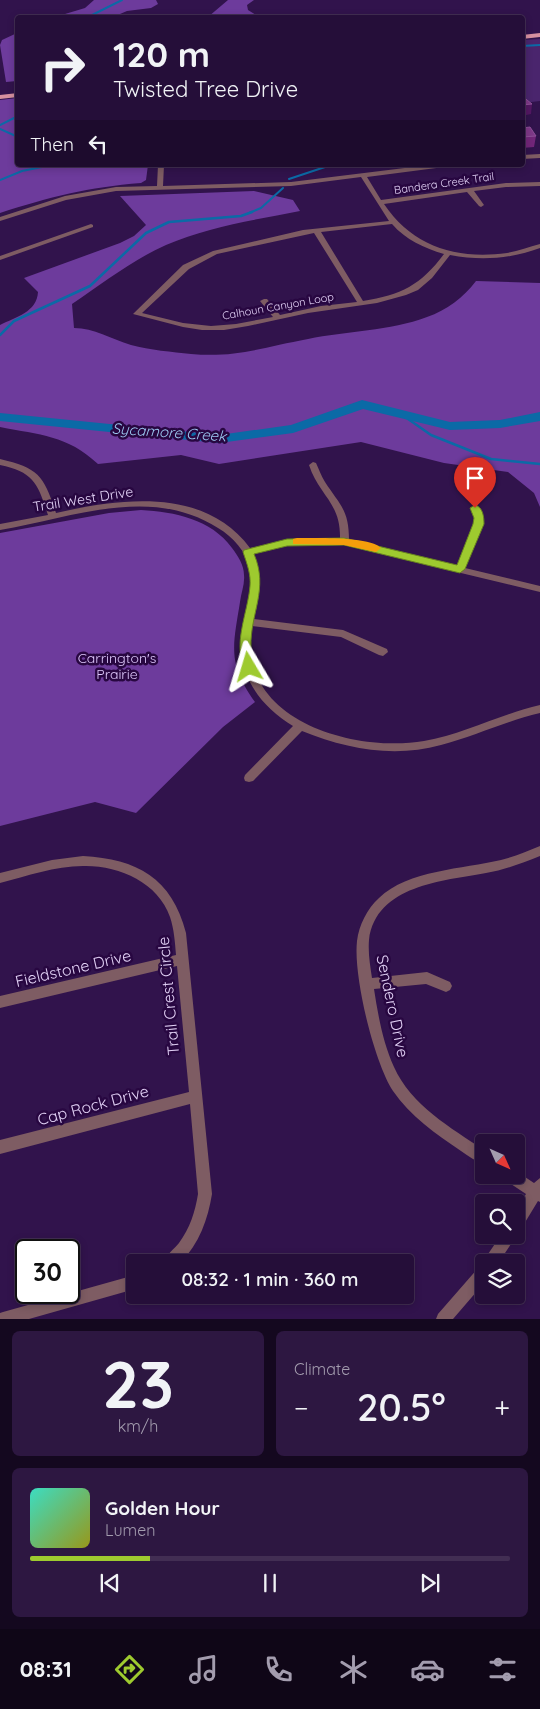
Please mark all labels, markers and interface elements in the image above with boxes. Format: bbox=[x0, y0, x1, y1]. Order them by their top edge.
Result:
text: 120 m bbox=[113, 32, 210, 76]
icon: right bbox=[30, 35, 95, 100]
text: Twisted Tree Drive bbox=[113, 75, 298, 103]
icon: left bbox=[84, 130, 112, 158]
text: Then bbox=[30, 132, 74, 156]
street label: Bandera Creek Trail bbox=[393, 169, 495, 197]
street label: Calhoun Canyon Loop bbox=[221, 289, 335, 323]
water label: Sycamore Creek bbox=[111, 419, 229, 446]
pin bbox=[454, 457, 496, 508]
icon: arrive bbox=[461, 464, 489, 492]
street label: Trail West Drive bbox=[32, 482, 135, 516]
position arrow bbox=[222, 640, 274, 692]
park label: Carrington's Prairie bbox=[78, 649, 156, 683]
street label: Trail Crest Circle bbox=[153, 936, 183, 1056]
street label: Fieldstone Drive bbox=[13, 945, 133, 991]
street label: Sendero Drive bbox=[372, 953, 414, 1059]
street label: Cap Rock Drive bbox=[35, 1081, 151, 1129]
north arrow bbox=[475, 1134, 525, 1184]
map controls bbox=[475, 1134, 525, 1304]
button: search bbox=[475, 1194, 525, 1244]
speed limit sign: 30 bbox=[15, 1239, 80, 1304]
button: layers bbox=[475, 1254, 525, 1304]
text: 08:32 · 1 min · 360 m bbox=[181, 1267, 359, 1291]
text: 23 bbox=[102, 1343, 174, 1424]
text: Climate bbox=[294, 1359, 350, 1379]
text: 20.5° bbox=[357, 1383, 446, 1431]
text: − bbox=[294, 1390, 309, 1425]
text: + bbox=[494, 1390, 510, 1425]
text: km/h bbox=[118, 1416, 158, 1436]
text: Golden Hour bbox=[105, 1496, 220, 1520]
text: Lumen bbox=[105, 1520, 156, 1540]
icon: previous bbox=[96, 1569, 124, 1597]
icon: pause bbox=[256, 1569, 284, 1597]
icon: next bbox=[416, 1569, 444, 1597]
icon: directions bbox=[112, 1652, 147, 1687]
icon: music bbox=[186, 1652, 221, 1687]
icon: phone bbox=[261, 1652, 296, 1687]
icon: climate bbox=[336, 1652, 371, 1687]
icon: car bbox=[410, 1652, 445, 1687]
icon: filters bbox=[485, 1652, 520, 1687]
text: 08:31 bbox=[20, 1655, 72, 1683]

